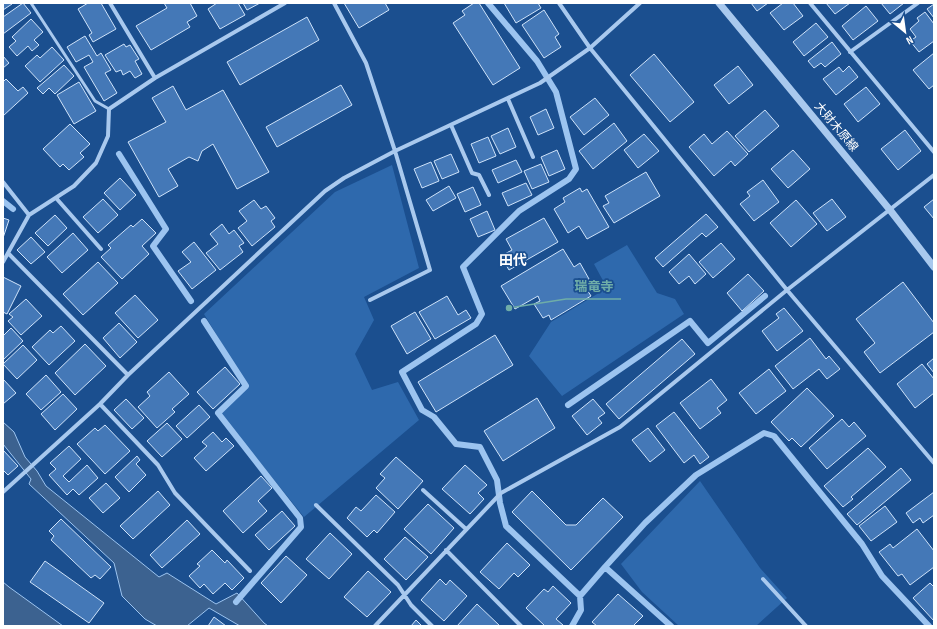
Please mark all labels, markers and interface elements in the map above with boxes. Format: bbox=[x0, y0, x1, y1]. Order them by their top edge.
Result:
north arrow bbox=[885, 12, 925, 52]
text: N bbox=[904, 33, 915, 47]
street label: 大財木原線 bbox=[811, 99, 861, 155]
district label: 田代 bbox=[499, 252, 527, 269]
callout: 瑞竜寺 bbox=[566, 274, 621, 299]
text: 瑞竜寺 bbox=[574, 279, 614, 295]

